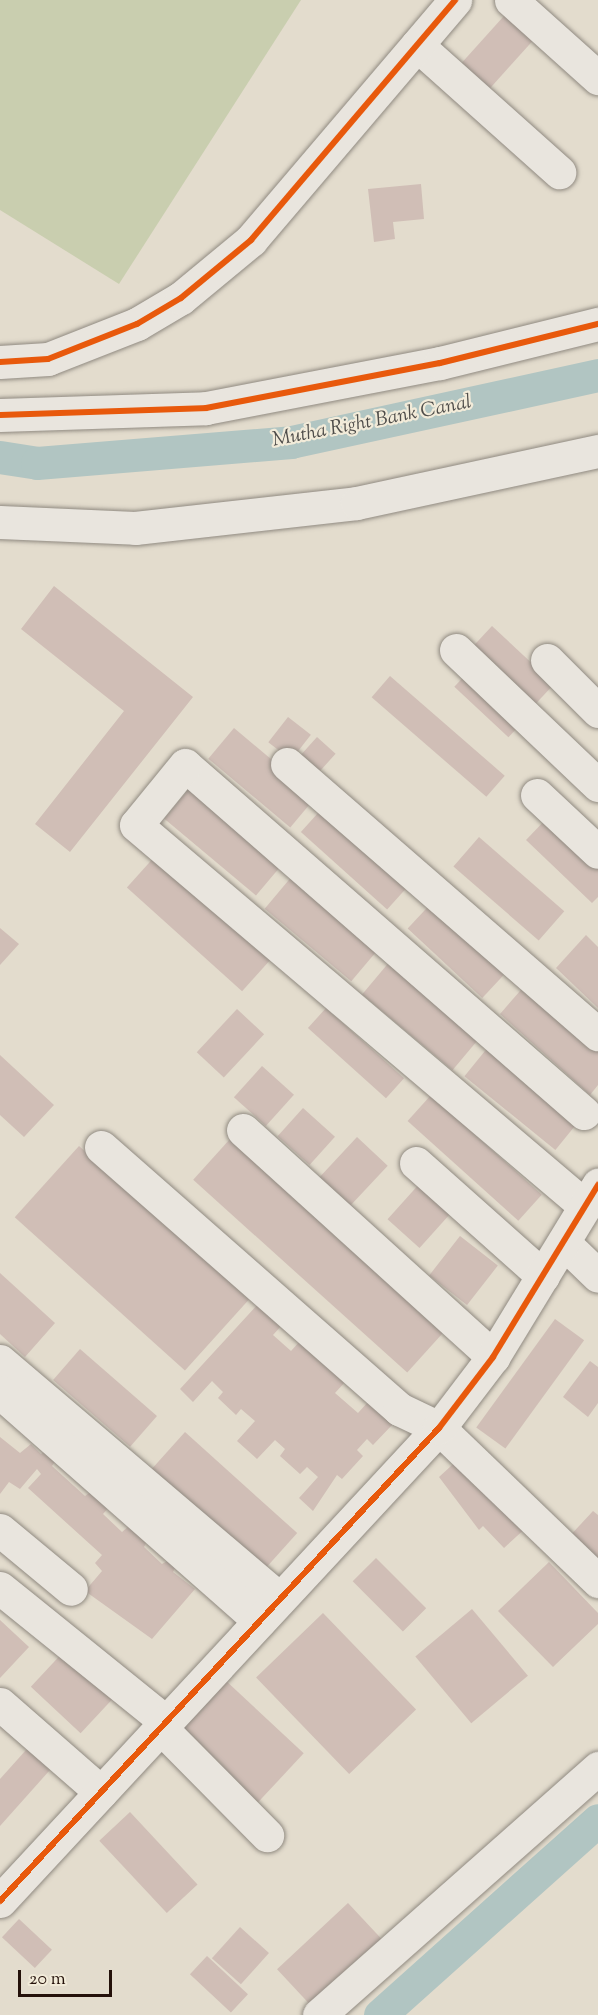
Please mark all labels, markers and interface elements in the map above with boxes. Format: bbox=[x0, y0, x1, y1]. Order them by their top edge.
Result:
water label: Mutha Right Bank Canal bbox=[270, 391, 474, 453]
scale bar bbox=[21, 1958, 116, 1996]
text: 20 m bbox=[29, 1967, 66, 1993]

